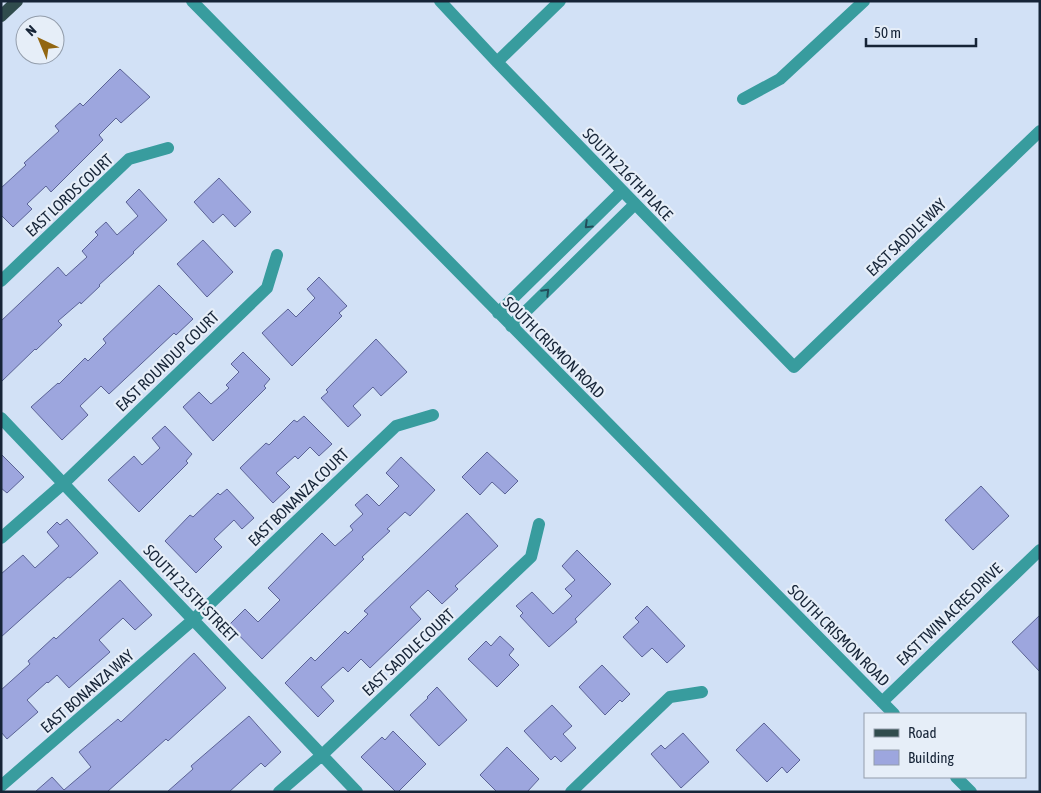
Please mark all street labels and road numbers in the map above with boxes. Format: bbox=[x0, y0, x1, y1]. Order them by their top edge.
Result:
street label: SOUTH 216TH PLACE bbox=[580, 124, 677, 224]
street label: EAST LORDS COURT bbox=[22, 150, 116, 240]
street label: EAST SADDLE WAY bbox=[862, 194, 950, 279]
street label: SOUTH CRISMON ROAD bbox=[500, 293, 608, 401]
street label: EAST ROUNDUP COURT bbox=[112, 307, 222, 415]
street label: EAST BONANZA COURT bbox=[244, 445, 352, 549]
street label: SOUTH 215TH STREET bbox=[140, 541, 242, 645]
street label: EAST TWIN ACRES DRIVE bbox=[893, 559, 1006, 669]
street label: SOUTH CRISMON ROAD bbox=[785, 581, 893, 689]
street label: EAST SADDLE COURT bbox=[358, 605, 458, 699]
street label: EAST BONANZA WAY bbox=[37, 645, 138, 736]

